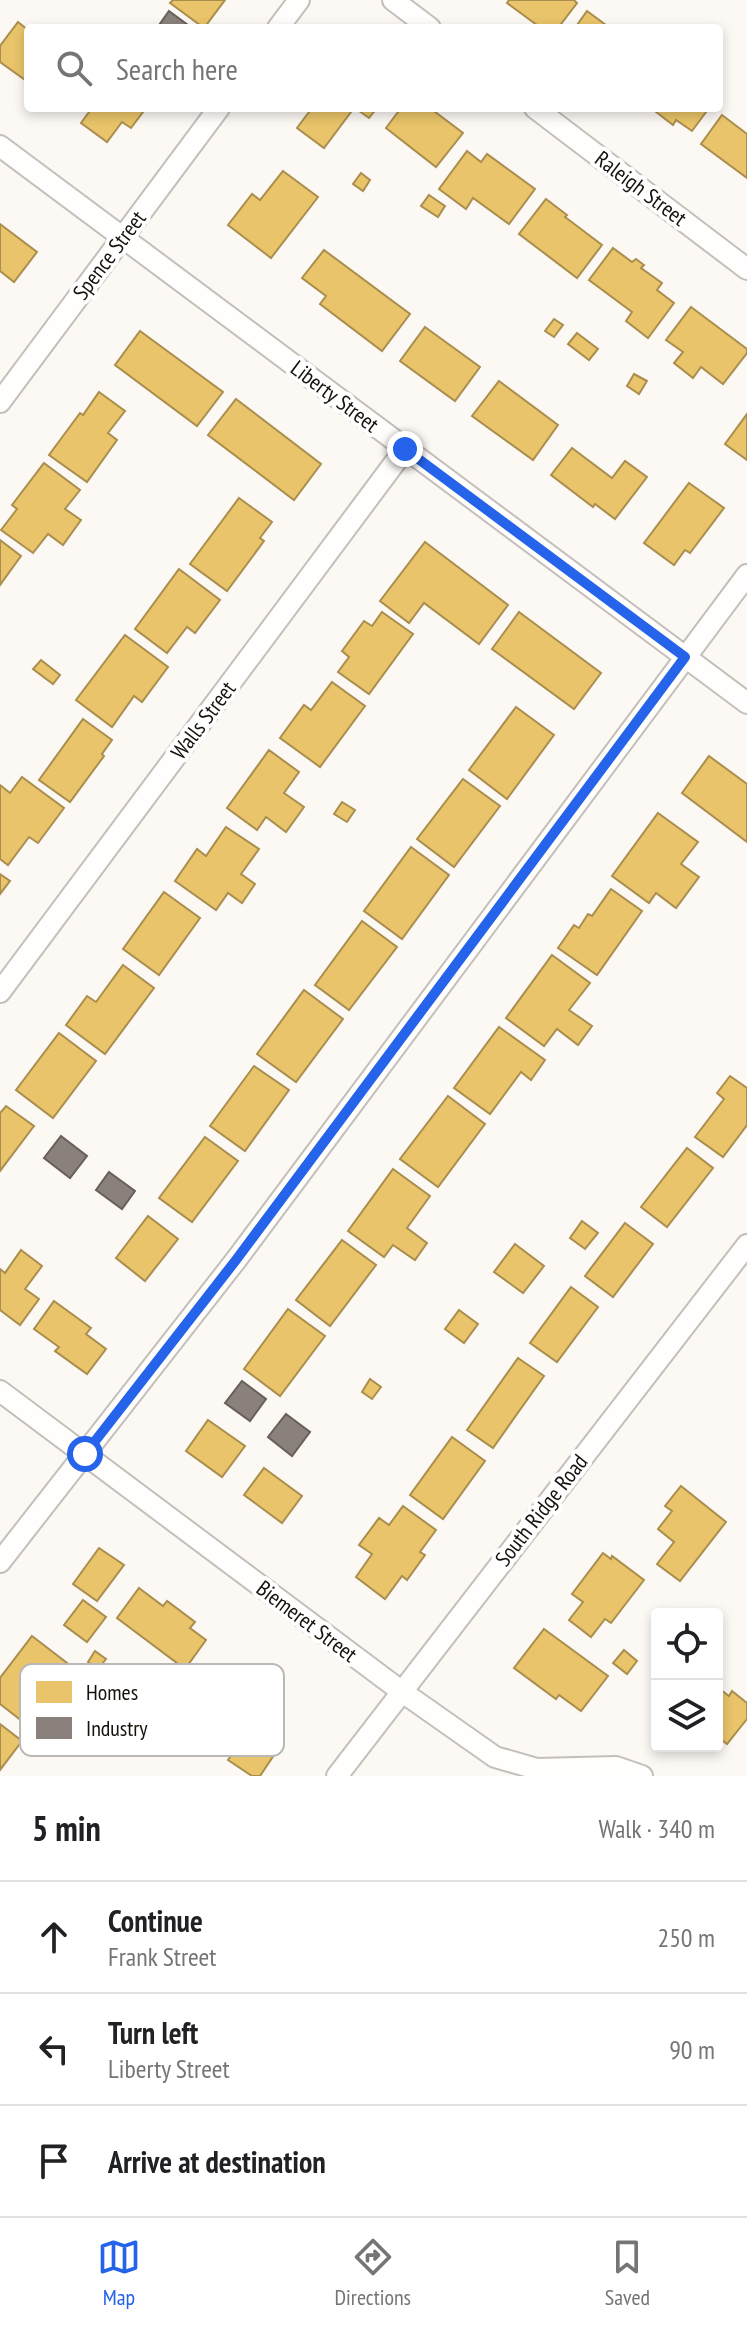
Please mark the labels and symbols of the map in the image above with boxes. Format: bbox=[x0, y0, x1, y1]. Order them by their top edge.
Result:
street label: Raleigh Street bbox=[590, 144, 692, 232]
street label: Spence Street bbox=[66, 205, 152, 305]
street label: Liberty Street bbox=[286, 354, 384, 438]
route end bbox=[387, 431, 423, 467]
street label: Walls Street bbox=[165, 675, 241, 765]
route start bbox=[67, 1436, 103, 1472]
street label: South Ridge Road bbox=[489, 1448, 593, 1572]
street label: Biemeret Street bbox=[251, 1574, 363, 1668]
legend bbox=[20, 1664, 284, 1756]
text: Homes bbox=[86, 1678, 138, 1706]
text: Industry bbox=[86, 1714, 148, 1742]

